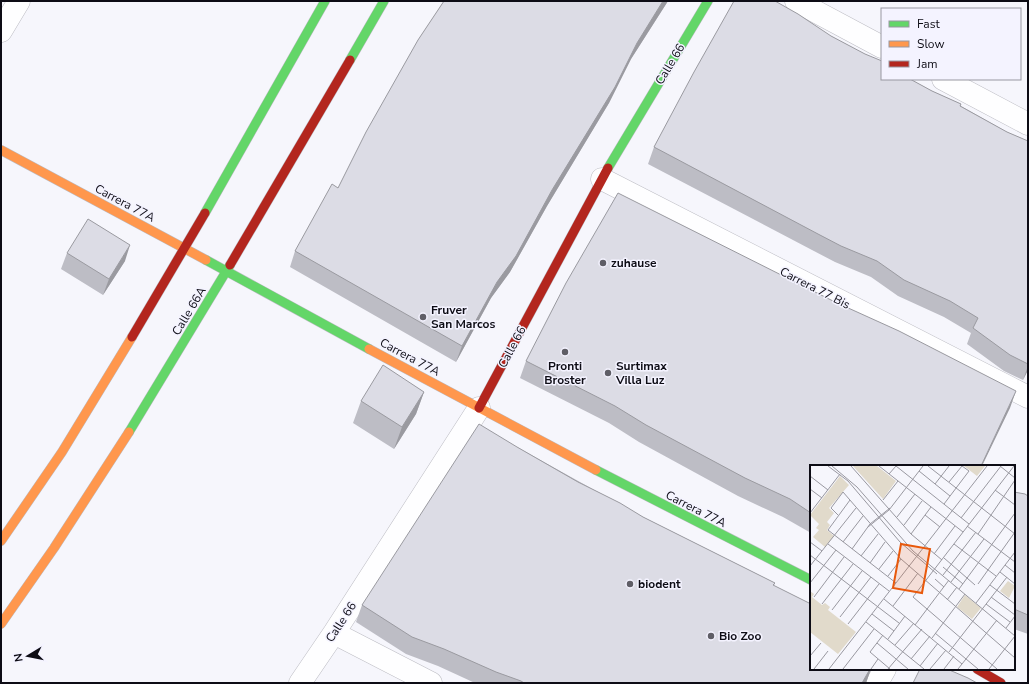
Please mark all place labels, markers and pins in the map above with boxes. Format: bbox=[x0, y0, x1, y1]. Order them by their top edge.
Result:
place label: zuhause bbox=[611, 255, 657, 271]
marker: zuhause bbox=[598, 258, 608, 268]
place label: Fruver San Marcos bbox=[431, 302, 495, 332]
marker: Fruver San Marcos bbox=[418, 312, 428, 322]
marker: Pronti Broster bbox=[560, 347, 570, 357]
place label: Pronti Broster bbox=[544, 358, 586, 388]
place label: Surtimax Villa Luz bbox=[615, 358, 667, 388]
marker: Surtimax Villa Luz bbox=[603, 368, 613, 378]
place label: biodent bbox=[638, 576, 681, 592]
marker: biodent bbox=[625, 579, 635, 589]
place label: Bio Zoo bbox=[719, 628, 761, 644]
marker: Bio Zoo bbox=[706, 631, 716, 641]

